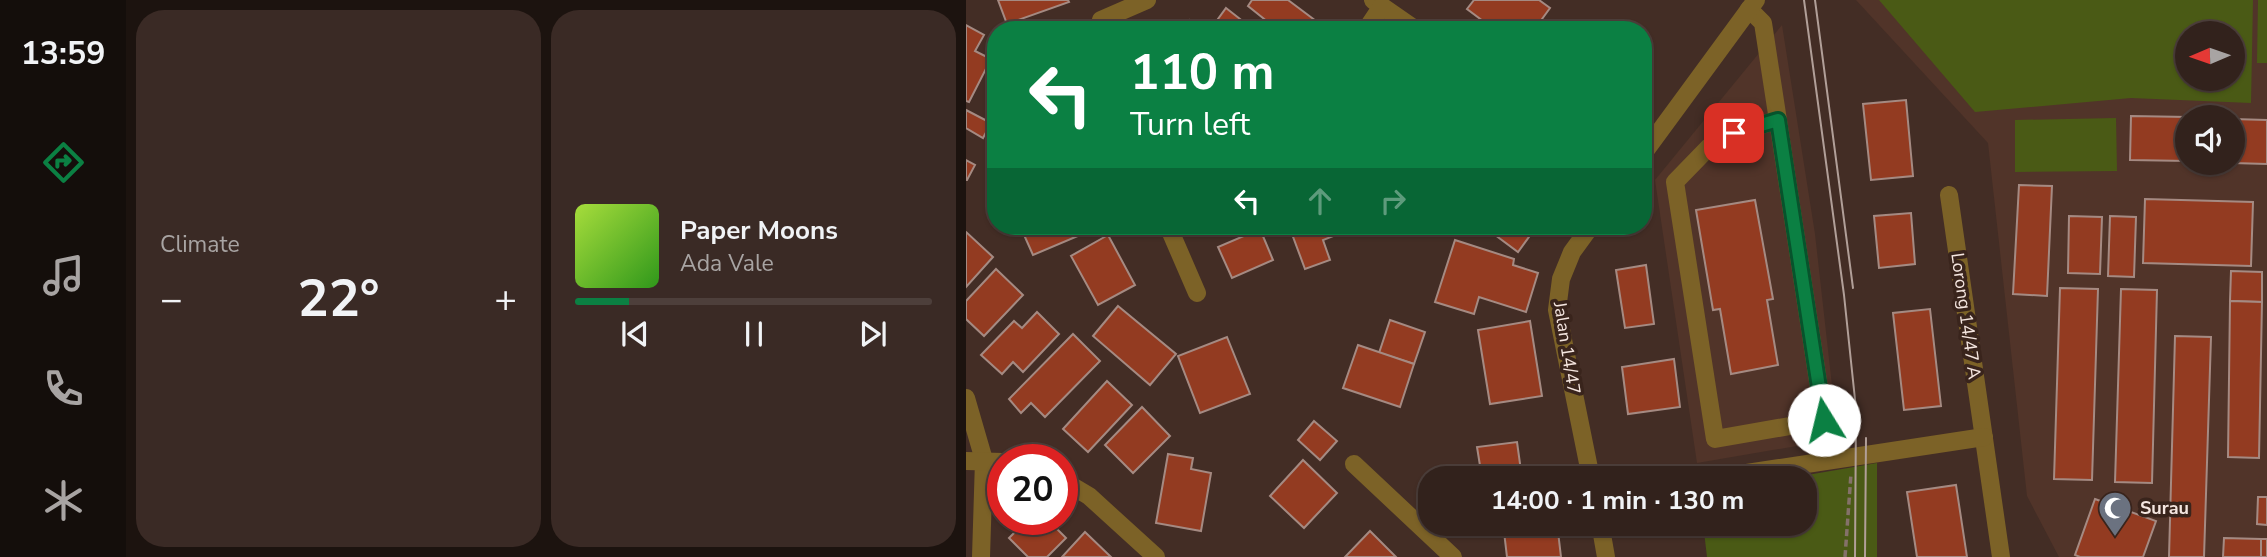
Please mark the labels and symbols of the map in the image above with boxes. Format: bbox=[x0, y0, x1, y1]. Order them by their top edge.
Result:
north arrow bbox=[2175, 21, 2245, 91]
pin bbox=[1704, 103, 1764, 163]
street label: Lorong 14/47 A bbox=[1945, 251, 1987, 381]
street label: Jalan 14/47 bbox=[1548, 299, 1586, 396]
position arrow bbox=[1787, 383, 1861, 457]
speed limit sign: 20 bbox=[987, 444, 1078, 535]
mosque icon: Surau bbox=[2096, 489, 2134, 538]
place label: Surau bbox=[2140, 496, 2189, 520]

